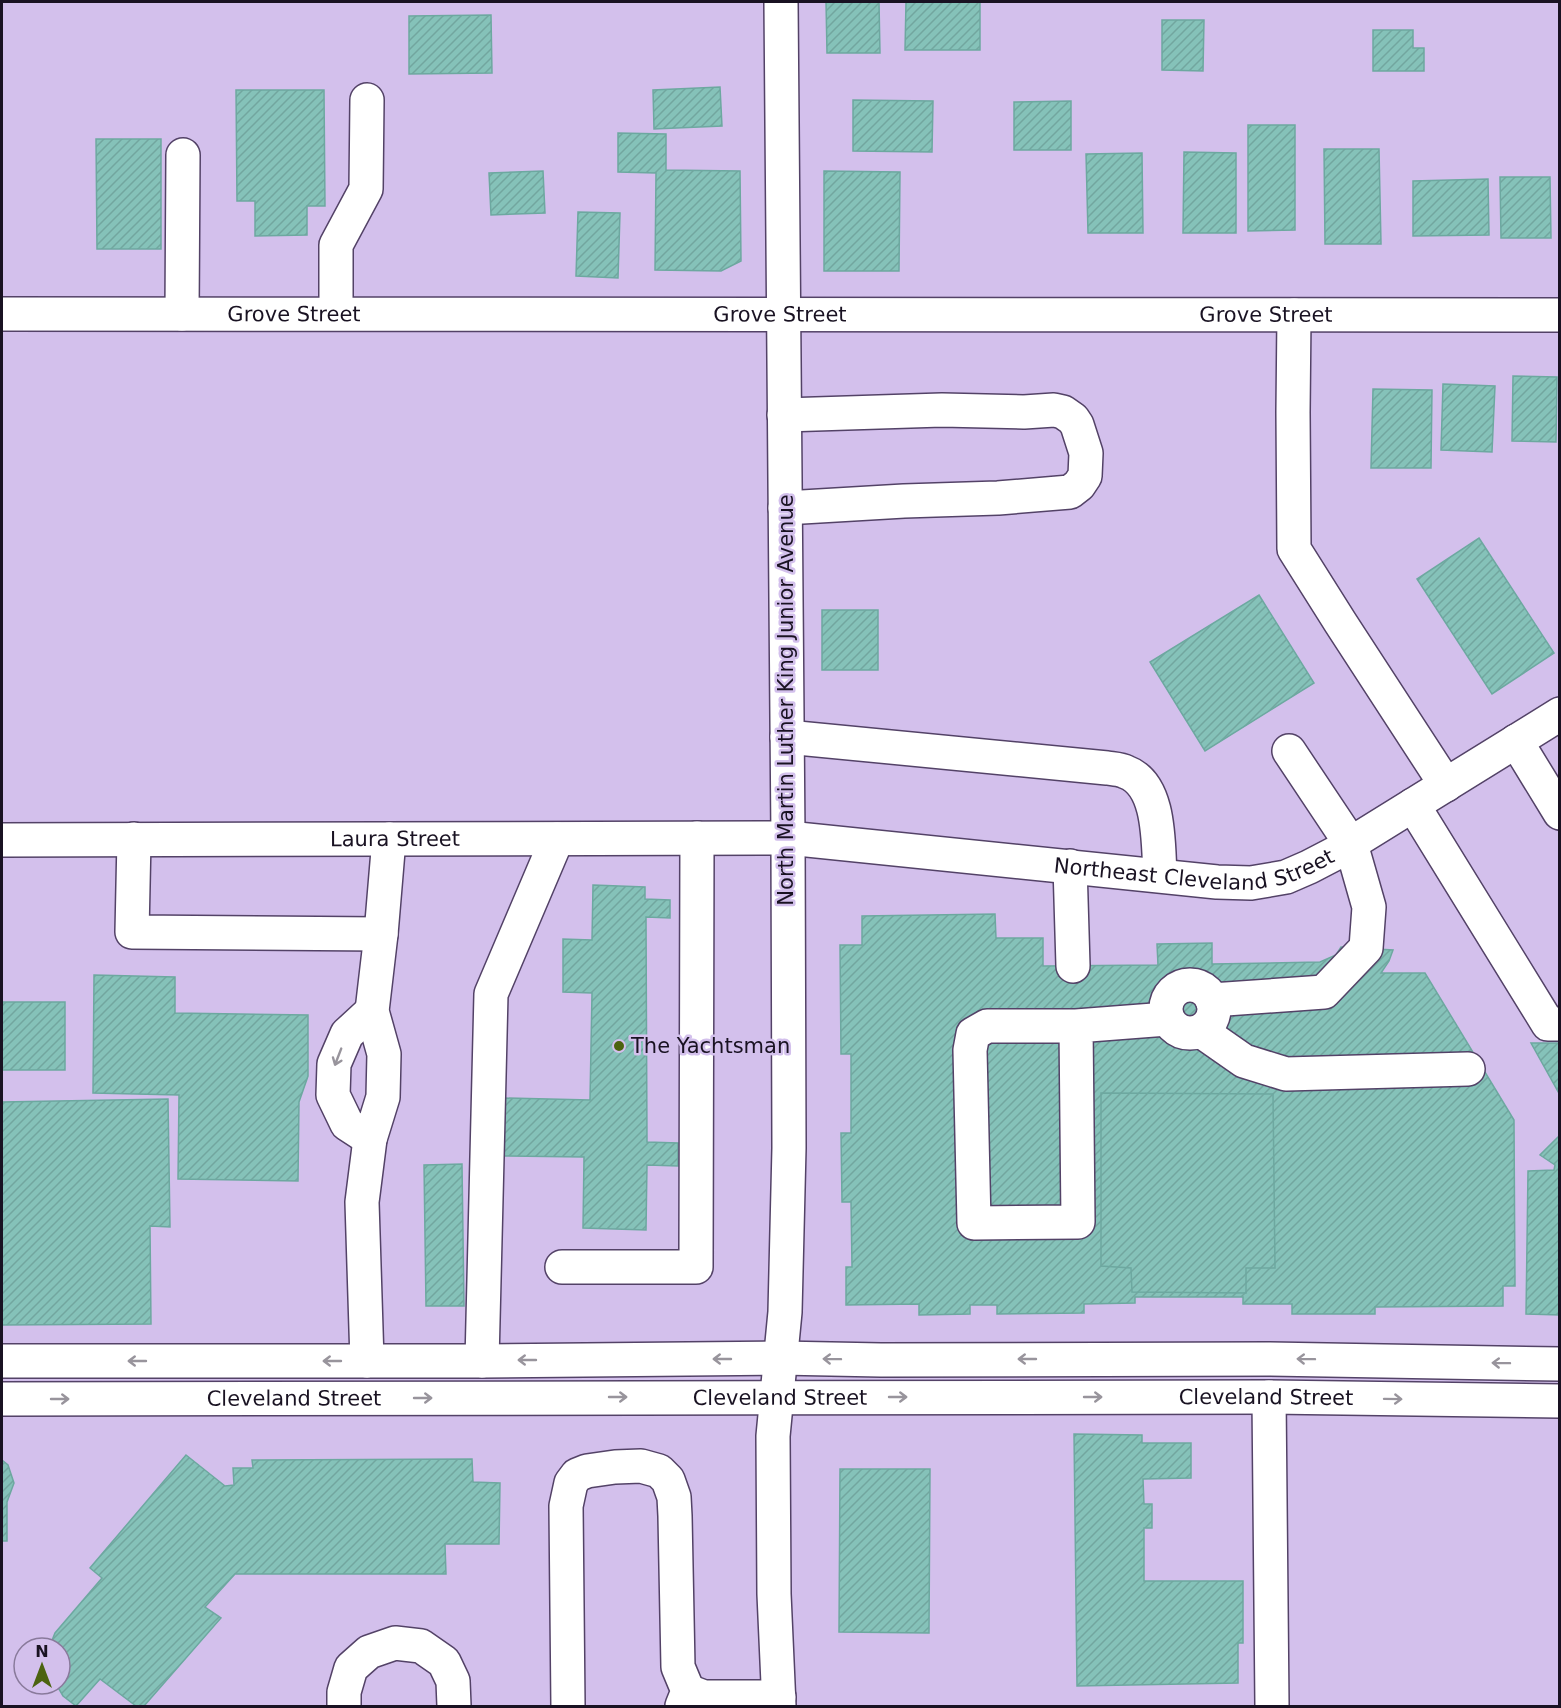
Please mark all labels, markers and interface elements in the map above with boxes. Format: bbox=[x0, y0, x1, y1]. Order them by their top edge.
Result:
street label: Grove Street bbox=[227, 302, 361, 326]
street label: Grove Street bbox=[713, 302, 847, 327]
street label: Grove Street bbox=[1199, 303, 1333, 327]
street label: North Martin Luther King Junior Avenue bbox=[774, 494, 798, 906]
street label: Laura Street bbox=[330, 827, 460, 851]
street label: Northeast Cleveland Street bbox=[1053, 844, 1338, 895]
place label: The Yachtsman bbox=[630, 1034, 790, 1058]
marker: The Yachtsman bbox=[612, 1039, 626, 1053]
one-way arrow bbox=[331, 1047, 342, 1065]
one-way arrow bbox=[712, 1353, 732, 1364]
one-way arrow bbox=[823, 1353, 843, 1365]
one-way arrow bbox=[1018, 1353, 1038, 1365]
one-way arrow bbox=[1297, 1353, 1317, 1365]
one-way arrow bbox=[517, 1354, 537, 1366]
one-way arrow bbox=[127, 1355, 147, 1367]
one-way arrow bbox=[322, 1355, 342, 1367]
one-way arrow bbox=[1492, 1357, 1512, 1369]
street label: Cleveland Street bbox=[1179, 1385, 1354, 1410]
street label: Cleveland Street bbox=[207, 1386, 381, 1411]
street label: Cleveland Street bbox=[693, 1386, 867, 1410]
one-way arrow bbox=[607, 1391, 627, 1403]
one-way arrow bbox=[888, 1391, 908, 1403]
one-way arrow bbox=[1083, 1391, 1103, 1403]
one-way arrow bbox=[412, 1392, 432, 1404]
one-way arrow bbox=[49, 1393, 69, 1405]
one-way arrow bbox=[1383, 1393, 1403, 1405]
north arrow bbox=[12, 1636, 72, 1696]
text: N bbox=[35, 1642, 49, 1661]

